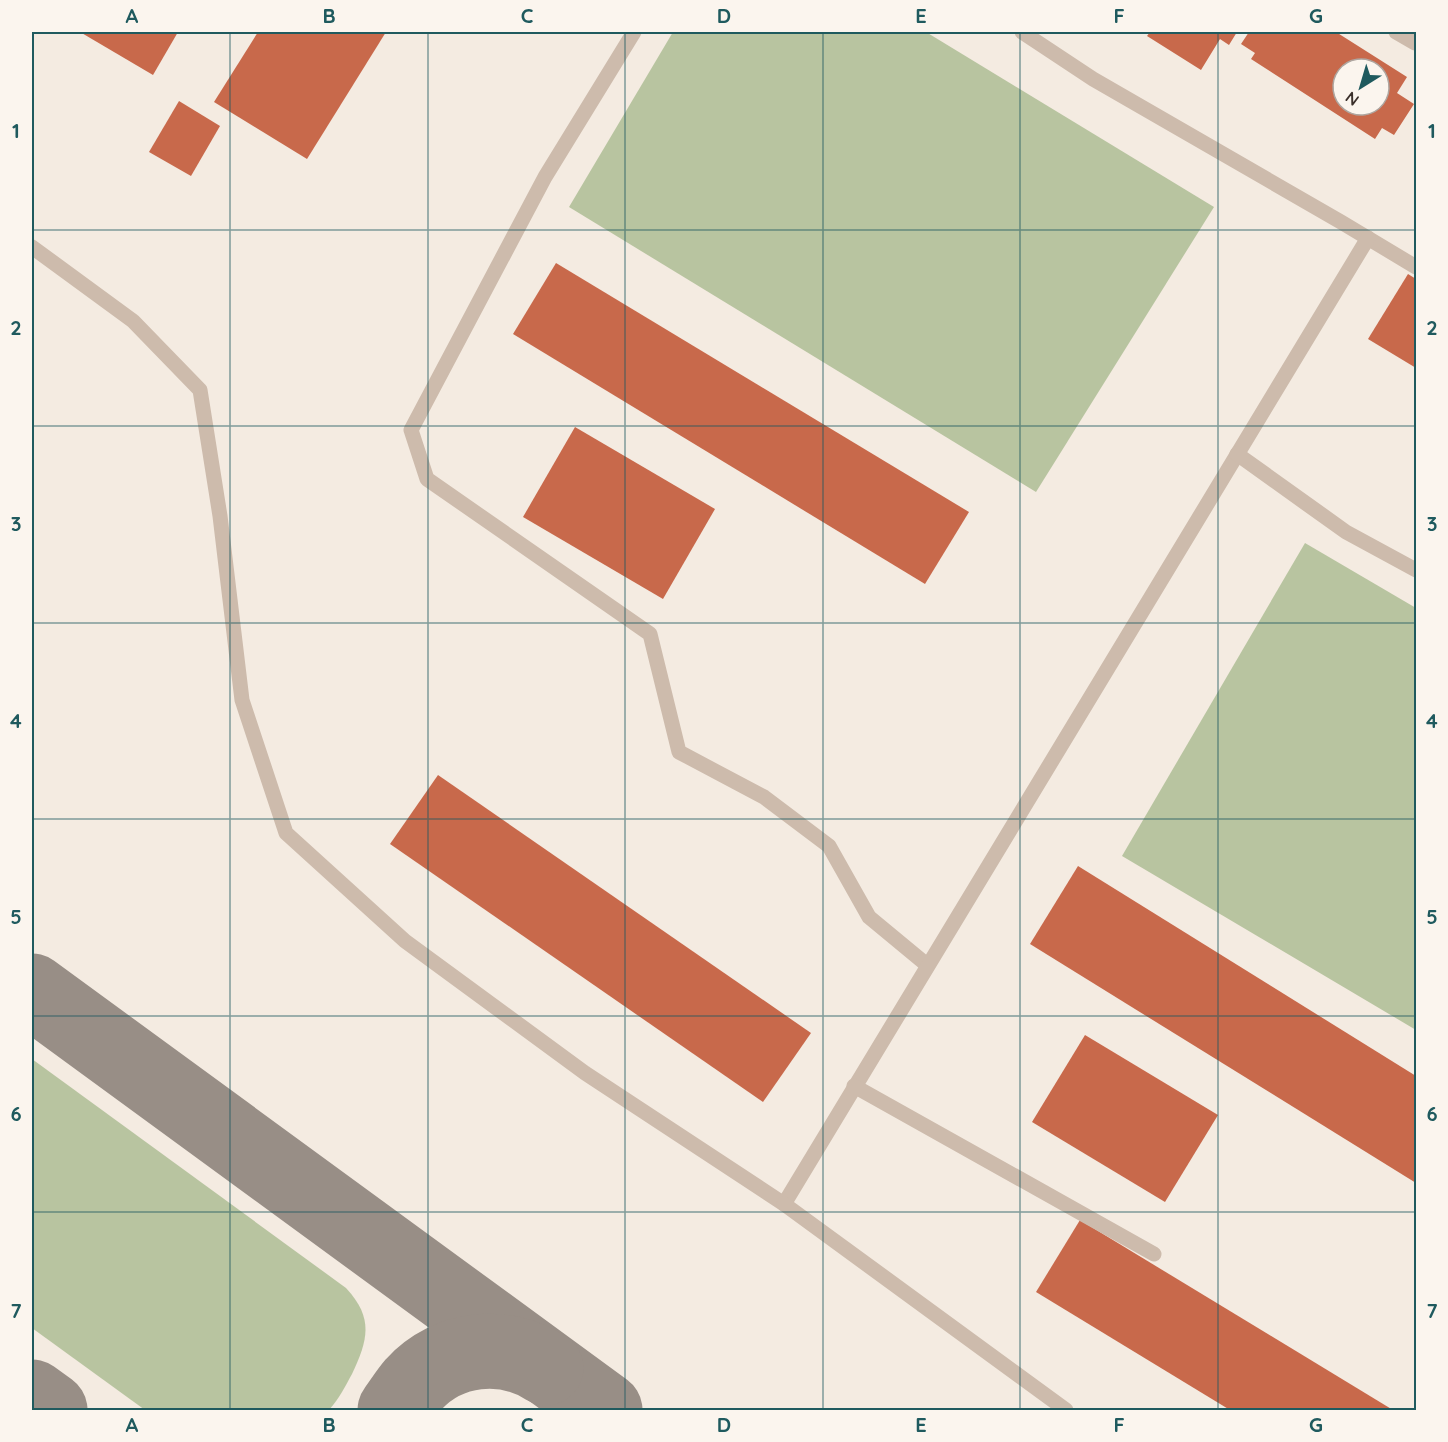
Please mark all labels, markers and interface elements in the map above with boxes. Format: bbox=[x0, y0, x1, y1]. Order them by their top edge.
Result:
text: A bbox=[126, 3, 139, 28]
text: B bbox=[322, 3, 336, 28]
text: C bbox=[521, 3, 534, 28]
text: D bbox=[717, 3, 731, 28]
text: E bbox=[915, 3, 927, 28]
text: F bbox=[1113, 3, 1125, 28]
text: G bbox=[1309, 3, 1323, 28]
north arrow bbox=[1331, 57, 1391, 117]
text: N bbox=[1341, 87, 1363, 111]
text: 1 bbox=[12, 118, 20, 143]
text: 1 bbox=[1428, 118, 1436, 143]
text: 2 bbox=[10, 315, 22, 340]
text: 2 bbox=[1426, 315, 1438, 340]
text: 3 bbox=[11, 511, 21, 536]
text: 3 bbox=[1427, 511, 1437, 536]
text: 4 bbox=[10, 708, 22, 733]
text: 4 bbox=[1426, 708, 1438, 733]
text: 5 bbox=[10, 904, 22, 929]
text: 5 bbox=[1426, 904, 1438, 929]
text: 6 bbox=[10, 1101, 22, 1126]
text: 6 bbox=[1426, 1101, 1438, 1126]
text: 7 bbox=[11, 1298, 22, 1323]
text: 7 bbox=[1427, 1298, 1438, 1323]
text: A bbox=[126, 1412, 139, 1437]
text: B bbox=[322, 1412, 336, 1437]
text: C bbox=[521, 1412, 534, 1437]
text: D bbox=[717, 1412, 731, 1437]
text: E bbox=[915, 1412, 927, 1437]
text: F bbox=[1113, 1412, 1125, 1437]
text: G bbox=[1309, 1412, 1323, 1437]

